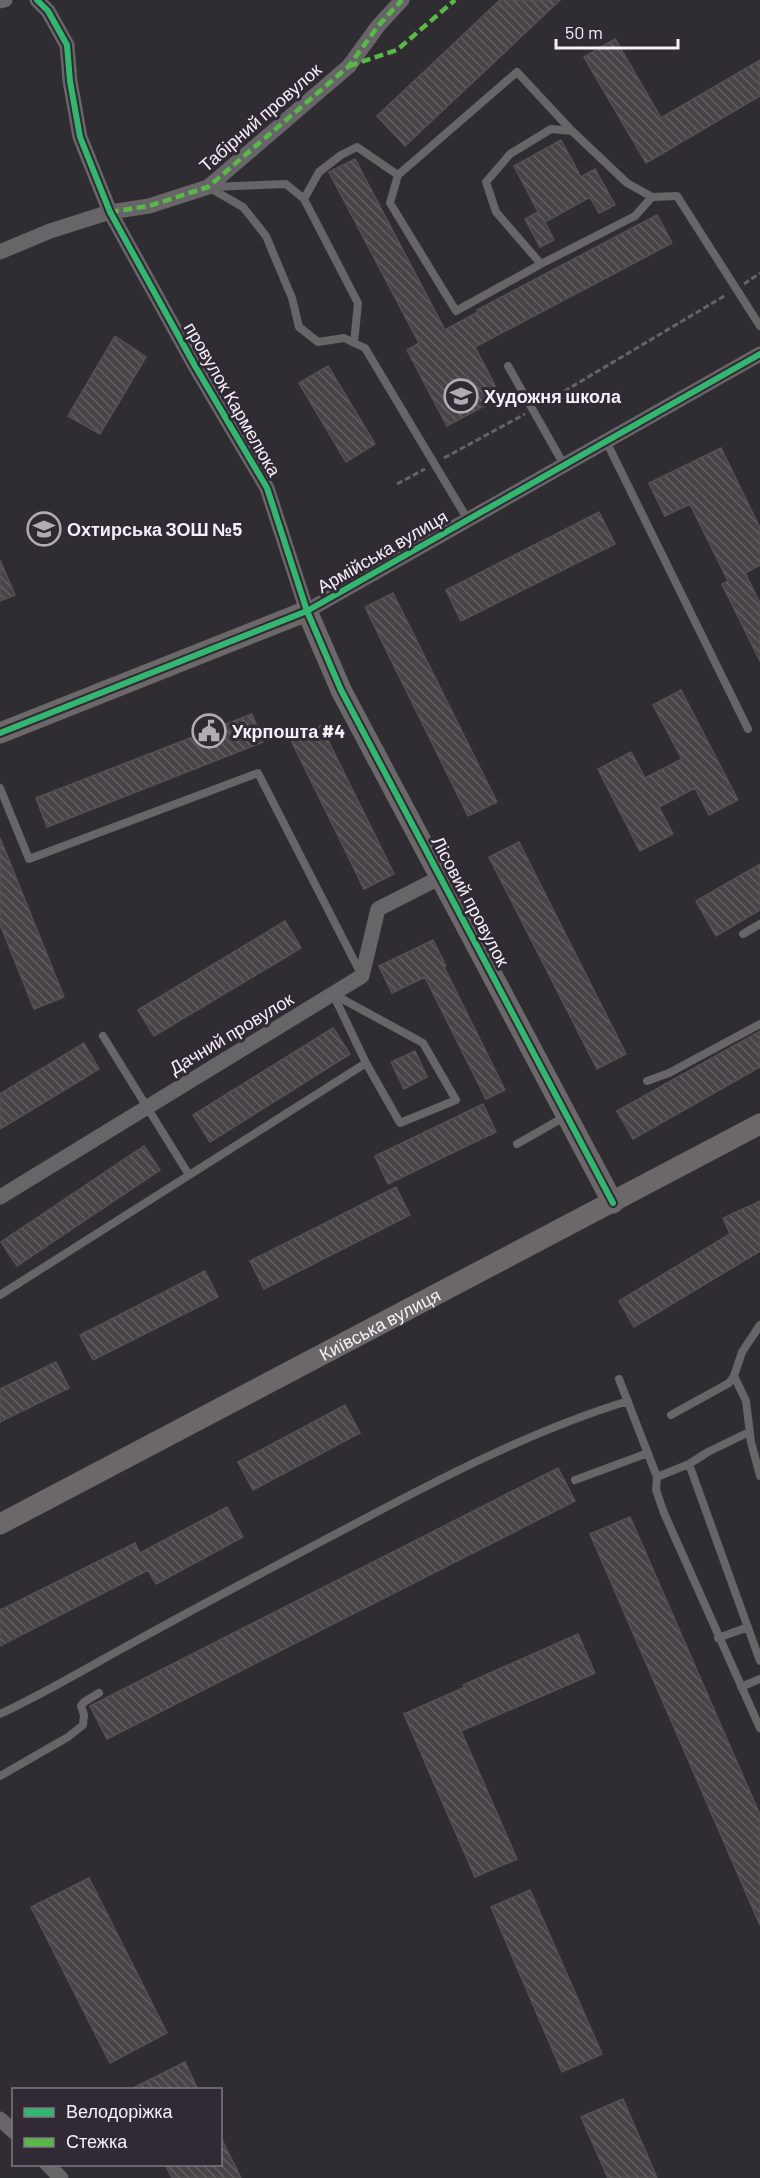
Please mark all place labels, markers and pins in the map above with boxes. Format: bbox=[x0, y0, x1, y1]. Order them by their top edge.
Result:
school or university icon: Художня школа bbox=[443, 378, 479, 414]
place label: Художня школа bbox=[484, 385, 622, 407]
school or university icon: Охтирська ЗОШ №5 bbox=[26, 511, 62, 547]
place label: Охтирська ЗОШ №5 bbox=[67, 518, 242, 540]
public building icon: Укрпошта #4 bbox=[191, 713, 227, 749]
place label: Укрпошта #4 bbox=[232, 720, 345, 742]

